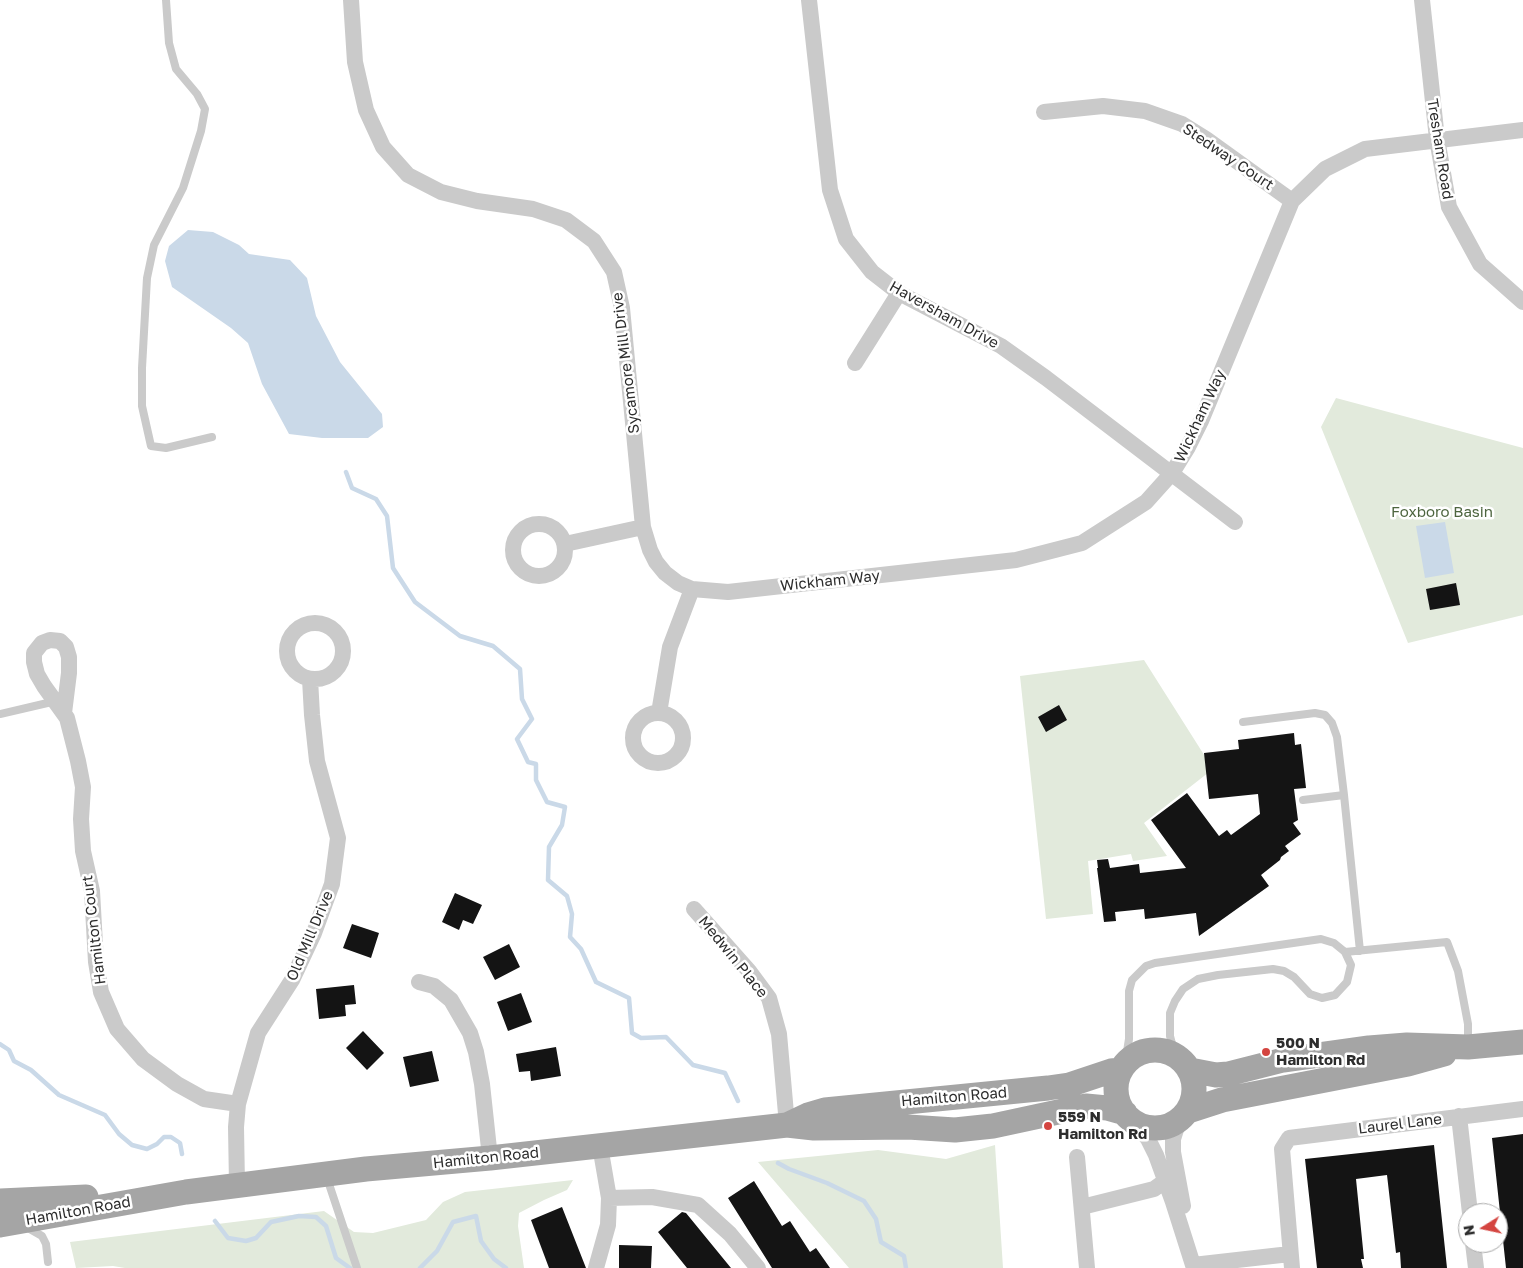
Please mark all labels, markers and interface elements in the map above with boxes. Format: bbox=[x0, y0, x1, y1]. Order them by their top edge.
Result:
street label: Tresham Road bbox=[1423, 97, 1457, 201]
street label: Stedway Court bbox=[1179, 120, 1277, 194]
street label: Haversham Drive bbox=[886, 278, 1002, 352]
street label: Sycamore Mill Drive bbox=[608, 291, 644, 435]
street label: Wickham Way bbox=[1171, 367, 1229, 465]
park label: Foxboro Basin bbox=[1391, 503, 1493, 521]
street label: Wickham Way bbox=[779, 567, 881, 595]
street label: Hamilton Court bbox=[78, 874, 110, 986]
street label: Old Mill Drive bbox=[283, 888, 337, 984]
street label: Medwin Place bbox=[695, 913, 771, 1001]
place label: 500 N Hamilton Rd bbox=[1276, 1034, 1365, 1069]
marker: 500 N Hamilton Rd bbox=[1260, 1046, 1272, 1058]
street label: Hamilton Road bbox=[900, 1083, 1008, 1111]
place label: 559 N Hamilton Rd bbox=[1058, 1108, 1147, 1143]
street label: Laurel Lane bbox=[1357, 1110, 1443, 1138]
marker: 559 N Hamilton Rd bbox=[1042, 1120, 1054, 1132]
street label: Hamilton Road bbox=[432, 1143, 540, 1173]
street label: Hamilton Road bbox=[24, 1193, 132, 1229]
north arrow bbox=[1458, 1203, 1508, 1253]
text: N bbox=[1459, 1224, 1478, 1237]

